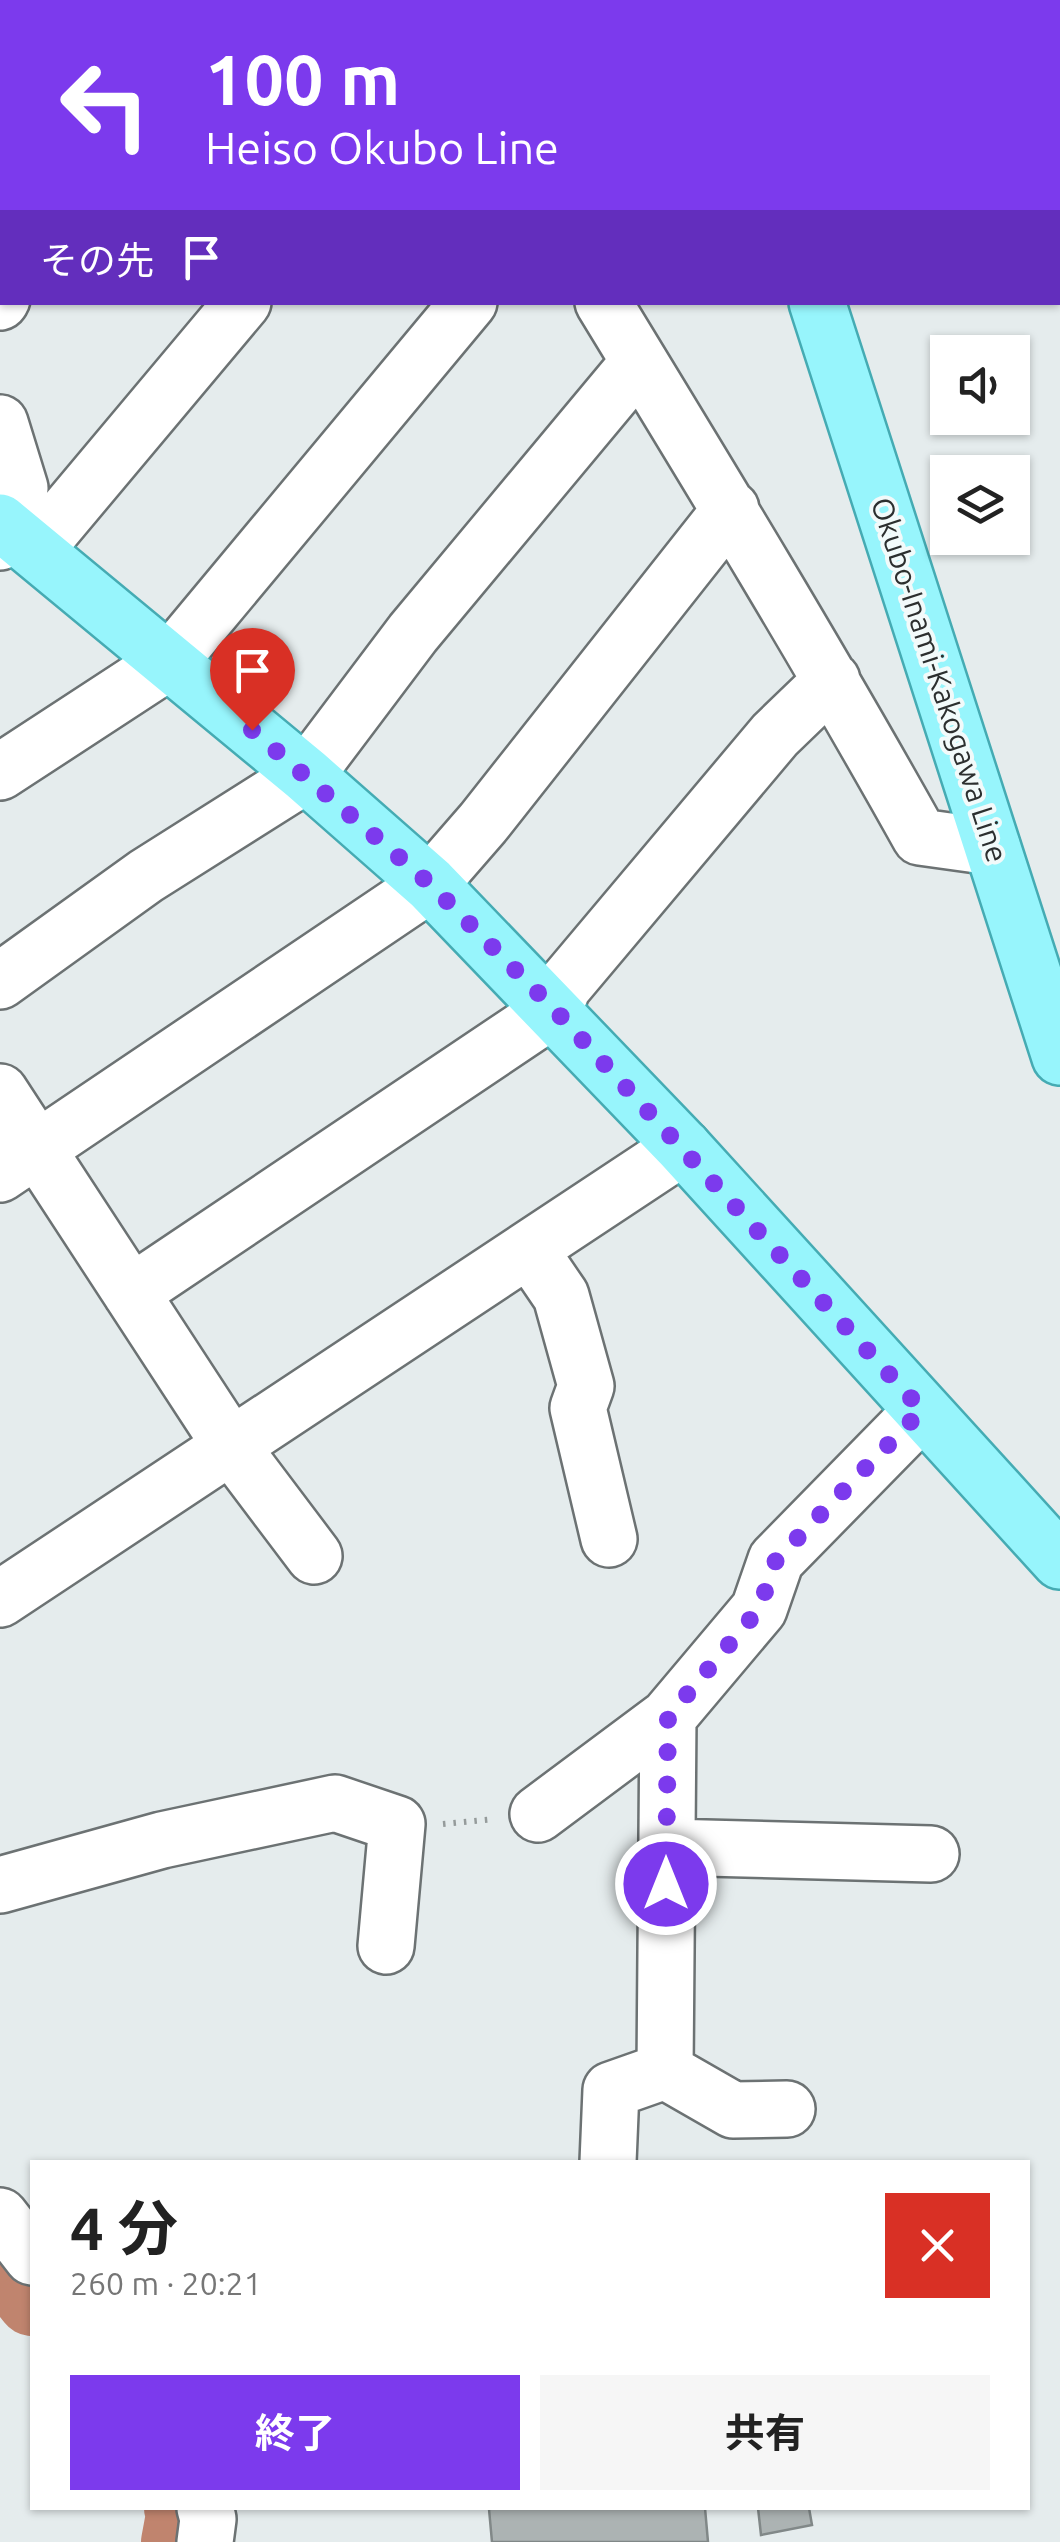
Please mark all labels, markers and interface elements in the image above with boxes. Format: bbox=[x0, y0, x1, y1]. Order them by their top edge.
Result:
icon: left bbox=[40, 40, 170, 170]
text: 100 m bbox=[205, 40, 400, 118]
text: Heiso Okubo Line bbox=[205, 122, 559, 173]
icon: arrive bbox=[174, 230, 229, 285]
text: その先 bbox=[40, 239, 154, 281]
map controls bbox=[930, 335, 1030, 555]
button: sound bbox=[930, 335, 1030, 435]
button: layers bbox=[930, 455, 1030, 555]
street label: Okubo-Inami-Kakogawa Line bbox=[865, 493, 1015, 866]
pin bbox=[210, 628, 295, 731]
icon: arrive bbox=[225, 643, 280, 698]
position arrow bbox=[614, 1832, 718, 1936]
button: close bbox=[885, 2193, 990, 2298]
text: 4 分 bbox=[70, 2194, 178, 2261]
text: 260 m · 20:21 bbox=[70, 2265, 262, 2301]
button: 終了 bbox=[70, 2375, 520, 2490]
button: 共有 bbox=[540, 2375, 990, 2490]

